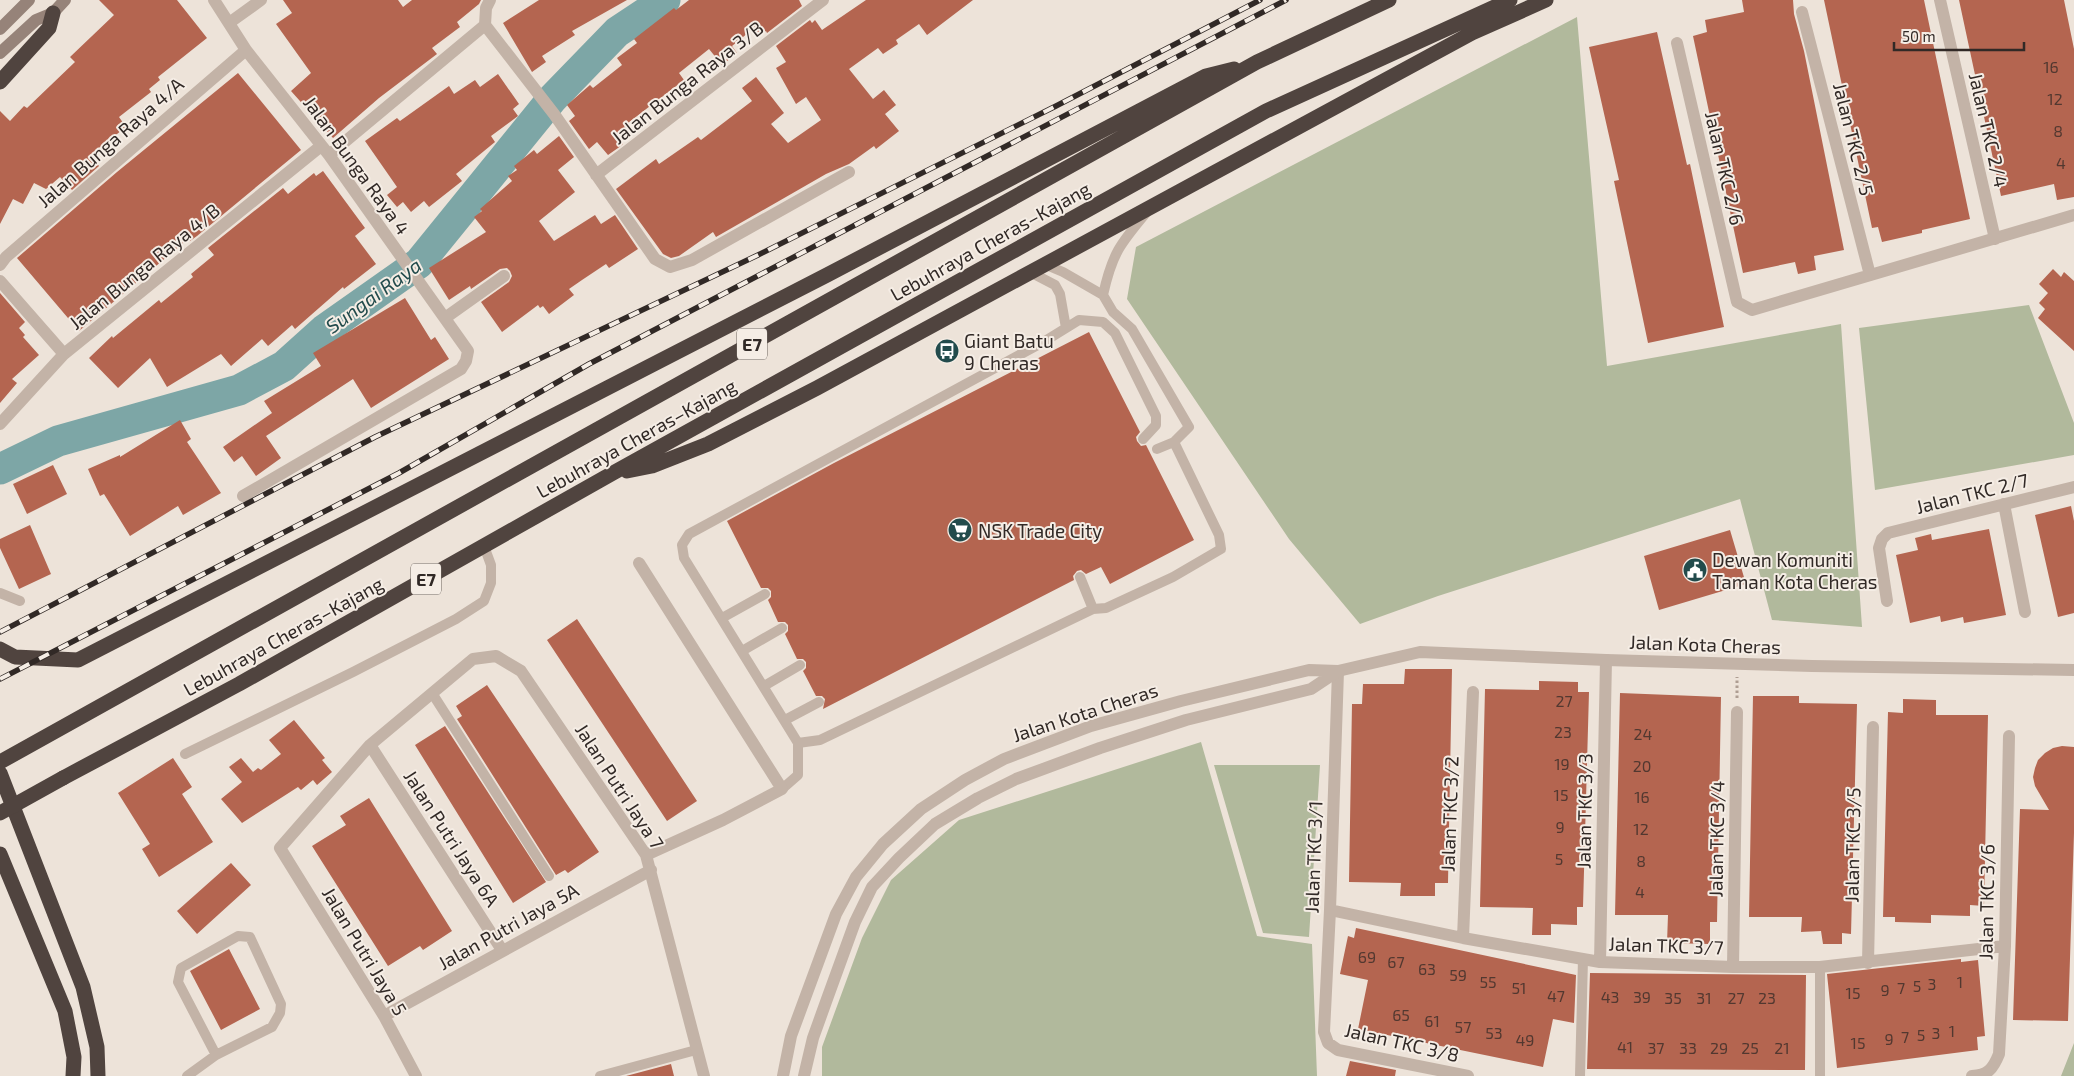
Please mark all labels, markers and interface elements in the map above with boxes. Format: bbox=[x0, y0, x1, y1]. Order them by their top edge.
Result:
street label: Jalan Bunga Raya 3/B bbox=[607, 16, 767, 148]
scale bar bbox=[1894, 20, 2024, 52]
text: 50 m bbox=[1902, 27, 1936, 45]
house number: 16 bbox=[2043, 57, 2059, 76]
street label: Jalan TKC 2/4 bbox=[1965, 70, 2013, 190]
street label: Jalan Bunga Raya 4/A bbox=[32, 72, 188, 212]
street label: Jalan TKC 2/5 bbox=[1829, 80, 1879, 198]
house number: 12 bbox=[2047, 89, 2063, 108]
street label: Jalan Bunga Raya 4 bbox=[299, 91, 415, 239]
street label: Jalan TKC 2/6 bbox=[1701, 109, 1749, 227]
house number: 8 bbox=[2053, 121, 2063, 140]
house number: 4 bbox=[2056, 153, 2066, 172]
street label: Lebuhraya Cheras–Kajang bbox=[886, 176, 1094, 306]
street label: Jalan Bunga Raya 4/B bbox=[64, 198, 224, 334]
water label: Sungai Raya bbox=[320, 252, 426, 339]
road number: E7 bbox=[737, 328, 767, 359]
place label: Giant Batu 9 Cheras bbox=[964, 329, 1054, 374]
bus stop icon: Giant Batu 9 Cheras bbox=[934, 338, 960, 364]
street label: Lebuhraya Cheras–Kajang bbox=[532, 373, 740, 503]
street label: Jalan TKC 2/7 bbox=[1913, 468, 2031, 518]
supermarket icon: NSK Trade City bbox=[947, 517, 973, 543]
place label: NSK Trade City bbox=[978, 519, 1102, 542]
place label: Dewan Komuniti Taman Kota Cheras bbox=[1712, 548, 1877, 593]
public building icon: Dewan Komuniti Taman Kota Cheras bbox=[1682, 557, 1708, 583]
road number: E7 bbox=[411, 564, 441, 594]
street label: Lebuhraya Cheras–Kajang bbox=[179, 571, 387, 701]
street label: Jalan Kota Cheras bbox=[1629, 630, 1781, 658]
street label: Jalan Kota Cheras bbox=[1009, 678, 1161, 746]
house number: 27 bbox=[1555, 691, 1573, 710]
street label: Jalan Putri Jaya 7 bbox=[571, 719, 669, 853]
house number: 23 bbox=[1554, 722, 1572, 741]
house number: 24 bbox=[1634, 724, 1653, 743]
street label: Jalan TKC 3/3 bbox=[1571, 753, 1597, 869]
house number: 19 bbox=[1554, 754, 1570, 773]
street label: Jalan TKC 3/2 bbox=[1435, 756, 1463, 872]
house number: 20 bbox=[1633, 756, 1651, 775]
street label: Jalan Putri Jaya 6A bbox=[399, 766, 505, 911]
street label: Jalan TKC 3/4 bbox=[1703, 780, 1729, 898]
house number: 15 bbox=[1554, 785, 1568, 804]
house number: 16 bbox=[1634, 787, 1650, 806]
street label: Jalan TKC 3/5 bbox=[1839, 787, 1865, 903]
street label: Jalan TKC 3/1 bbox=[1300, 800, 1326, 914]
house number: 9 bbox=[1555, 817, 1565, 836]
house number: 12 bbox=[1633, 819, 1649, 838]
street label: Jalan TKC 3/6 bbox=[1973, 844, 1999, 960]
house number: 5 bbox=[1555, 849, 1563, 868]
house number: 8 bbox=[1636, 851, 1646, 870]
street label: Jalan Putri Jaya 5A bbox=[434, 878, 582, 974]
house number: 4 bbox=[1635, 882, 1645, 901]
street label: Jalan Putri Jaya 5 bbox=[318, 883, 412, 1019]
street label: Jalan TKC 3/7 bbox=[1608, 932, 1724, 959]
house number: 69 bbox=[1358, 947, 1376, 966]
house number: 67 bbox=[1387, 952, 1405, 971]
house number: 63 bbox=[1418, 959, 1436, 978]
house number: 59 bbox=[1449, 965, 1467, 984]
house number: 55 bbox=[1479, 972, 1497, 991]
house number: 1 bbox=[1957, 972, 1963, 991]
house number: 3 bbox=[1928, 974, 1936, 993]
house number: 5 bbox=[1913, 976, 1921, 995]
house number: 51 bbox=[1512, 978, 1526, 997]
house number: 7 bbox=[1897, 978, 1905, 997]
house number: 9 bbox=[1880, 980, 1890, 999]
house number: 15 bbox=[1846, 983, 1860, 1002]
house number: 47 bbox=[1547, 986, 1565, 1005]
house number: 43 bbox=[1601, 987, 1619, 1006]
house number: 39 bbox=[1633, 987, 1651, 1006]
house number: 35 bbox=[1664, 988, 1682, 1007]
house number: 31 bbox=[1696, 988, 1712, 1007]
house number: 27 bbox=[1727, 988, 1745, 1007]
house number: 23 bbox=[1758, 988, 1776, 1007]
house number: 65 bbox=[1392, 1005, 1410, 1024]
house number: 61 bbox=[1424, 1011, 1440, 1030]
house number: 57 bbox=[1455, 1017, 1471, 1036]
street label: Jalan TKC 3/8 bbox=[1343, 1018, 1461, 1066]
house number: 1 bbox=[1949, 1021, 1955, 1040]
house number: 53 bbox=[1485, 1023, 1503, 1042]
house number: 3 bbox=[1932, 1023, 1940, 1042]
house number: 5 bbox=[1917, 1025, 1925, 1044]
house number: 7 bbox=[1901, 1027, 1909, 1046]
house number: 9 bbox=[1884, 1029, 1894, 1048]
house number: 49 bbox=[1516, 1030, 1535, 1049]
house number: 15 bbox=[1851, 1033, 1865, 1052]
house number: 41 bbox=[1617, 1037, 1633, 1056]
house number: 37 bbox=[1647, 1038, 1665, 1057]
house number: 33 bbox=[1679, 1038, 1697, 1057]
house number: 29 bbox=[1710, 1038, 1728, 1057]
house number: 25 bbox=[1741, 1038, 1759, 1057]
house number: 21 bbox=[1774, 1038, 1790, 1057]

